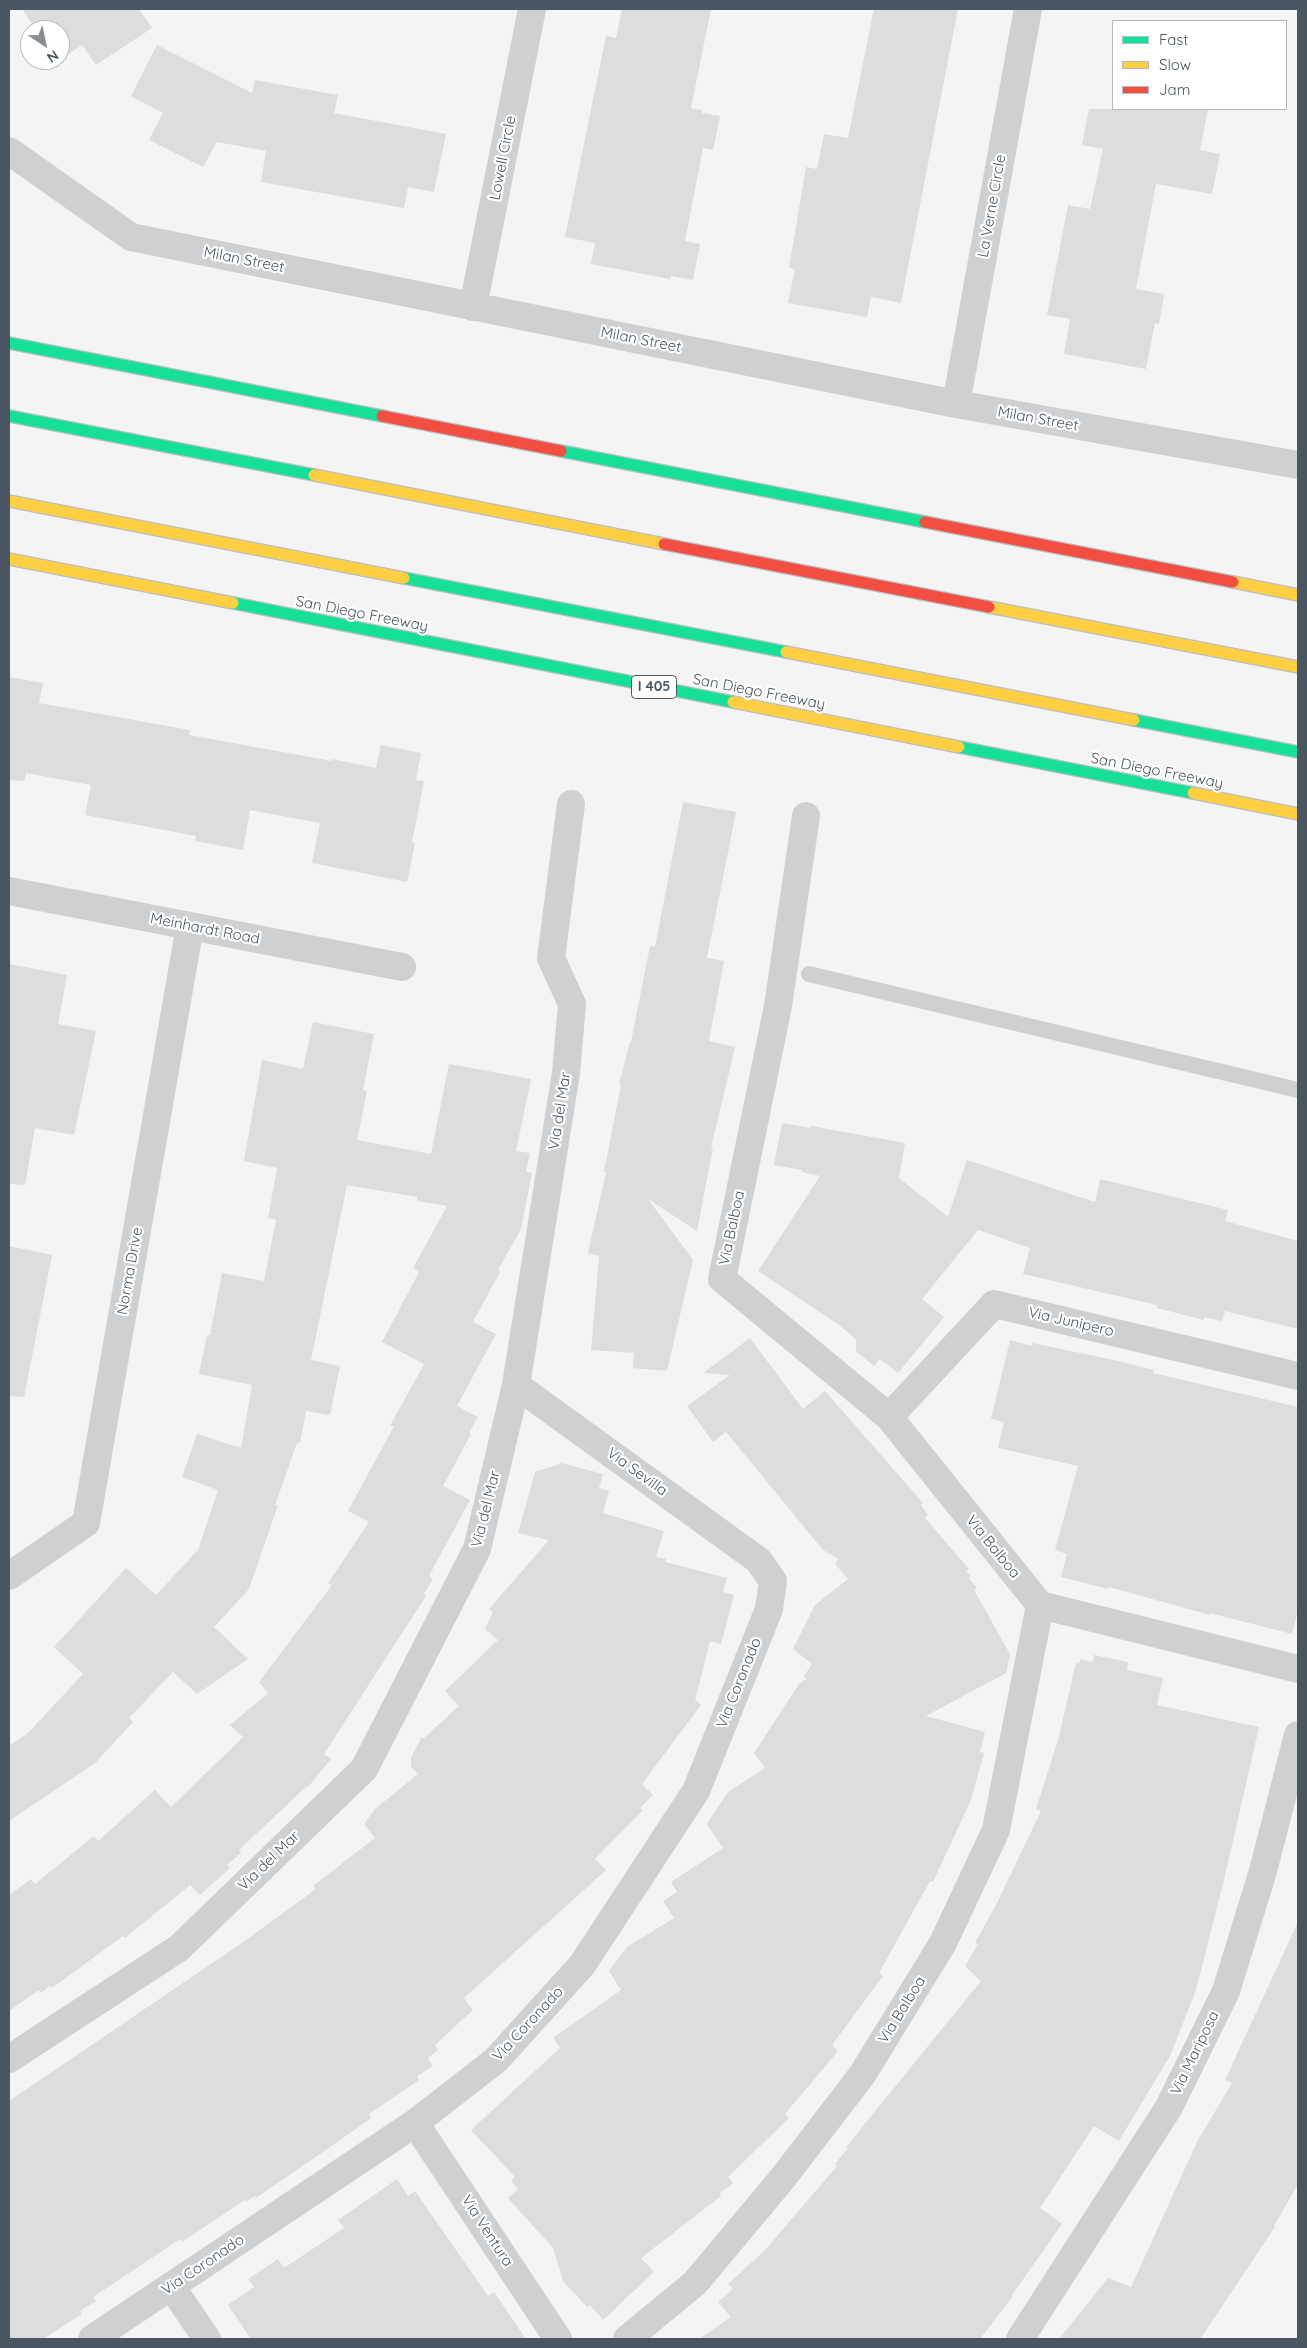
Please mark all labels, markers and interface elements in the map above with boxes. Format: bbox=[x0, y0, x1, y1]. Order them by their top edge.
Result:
north arrow bbox=[20, 20, 70, 70]
legend bbox=[1112, 20, 1287, 110]
text: Fast bbox=[1159, 30, 1188, 49]
text: N bbox=[44, 46, 62, 67]
text: Slow bbox=[1159, 55, 1191, 74]
text: Jam bbox=[1159, 80, 1190, 99]
street label: Lowell Circle bbox=[486, 114, 520, 202]
street label: La Verne Circle bbox=[974, 153, 1010, 259]
street label: Milan Street bbox=[202, 243, 286, 277]
street label: Milan Street bbox=[599, 323, 683, 357]
street label: Milan Street bbox=[996, 403, 1080, 435]
street label: San Diego Freeway bbox=[294, 592, 430, 636]
street label: San Diego Freeway bbox=[691, 670, 827, 714]
road number: I 405 bbox=[632, 676, 676, 699]
street label: San Diego Freeway bbox=[1089, 749, 1225, 793]
street label: Meinhardt Road bbox=[149, 910, 261, 948]
street label: Via del Mar bbox=[545, 1071, 575, 1151]
street label: Via Balboa bbox=[715, 1189, 749, 1267]
street label: Norma Drive bbox=[113, 1226, 147, 1316]
street label: Via Junipero bbox=[1026, 1303, 1116, 1341]
street label: Via Sevilla bbox=[603, 1444, 671, 1500]
street label: Via del Mar bbox=[468, 1469, 504, 1549]
street label: Via Balboa bbox=[962, 1512, 1024, 1582]
street label: Via Coronado bbox=[713, 1635, 765, 1731]
street label: Via del Mar bbox=[234, 1827, 304, 1895]
street label: Via Balboa bbox=[874, 1973, 930, 2047]
street label: Via Coronado bbox=[489, 1983, 567, 2065]
street label: Via Mariposa bbox=[1167, 2008, 1223, 2098]
street label: Via Ventura bbox=[457, 2192, 517, 2270]
street label: Via Coronado bbox=[158, 2231, 248, 2299]

